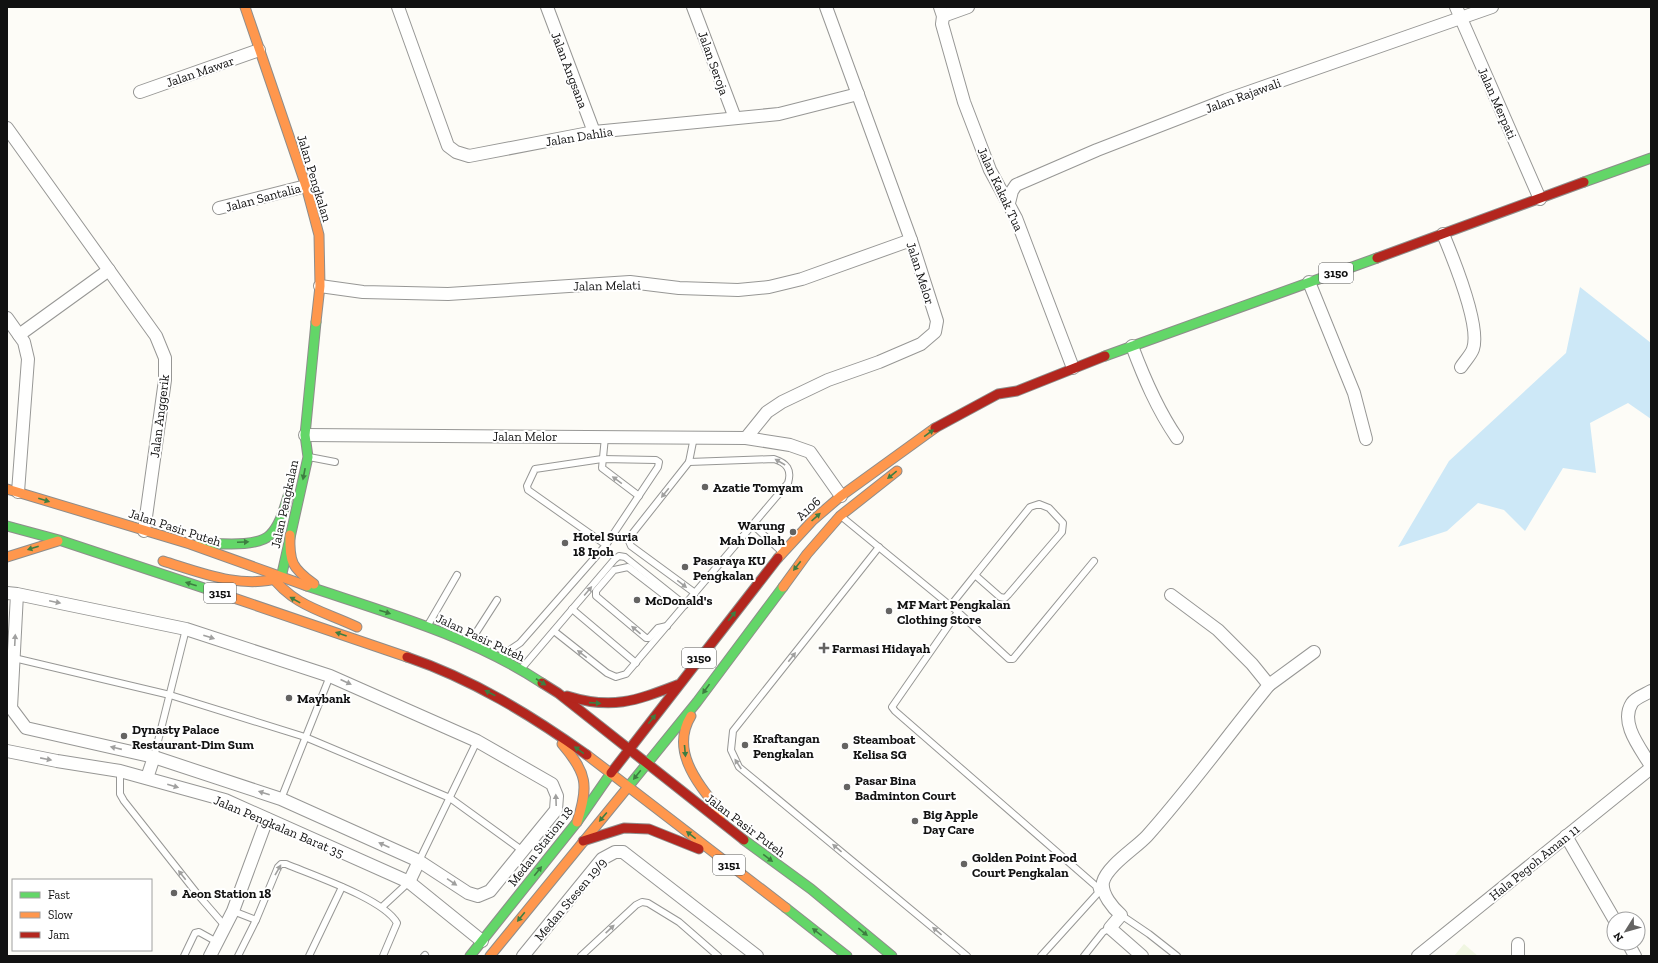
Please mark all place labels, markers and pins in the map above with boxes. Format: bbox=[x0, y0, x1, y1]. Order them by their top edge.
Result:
place label: Azatie Tomyam bbox=[713, 480, 804, 495]
marker: Azatie Tomyam bbox=[700, 482, 710, 492]
place label: Warung Mah Dollah bbox=[719, 518, 786, 548]
marker: Warung Mah Dollah bbox=[788, 527, 798, 537]
place label: Hotel Suria 18 Ipoh bbox=[573, 529, 639, 559]
marker: Hotel Suria 18 Ipoh bbox=[560, 538, 570, 548]
place label: Pasaraya KU Pengkalan bbox=[693, 553, 766, 583]
marker: Pasaraya KU Pengkalan bbox=[680, 562, 690, 572]
place label: McDonald's bbox=[645, 593, 712, 608]
marker: McDonald's bbox=[632, 595, 642, 605]
place label: MF Mart Pengkalan Clothing Store bbox=[897, 597, 1011, 627]
marker: MF Mart Pengkalan Clothing Store bbox=[884, 606, 894, 616]
place label: Farmasi Hidayah bbox=[832, 641, 931, 656]
marker: Farmasi Hidayah bbox=[819, 643, 829, 653]
place label: Maybank bbox=[297, 691, 350, 706]
marker: Maybank bbox=[284, 693, 294, 703]
place label: Dynasty Palace Restaurant-Dim Sum bbox=[132, 722, 255, 752]
marker: Dynasty Palace Restaurant-Dim Sum bbox=[119, 731, 129, 741]
place label: Kraftangan Pengkalan bbox=[753, 731, 820, 761]
place label: Steamboat Kelisa SG bbox=[853, 732, 916, 762]
marker: Kraftangan Pengkalan bbox=[740, 740, 750, 750]
marker: Steamboat Kelisa SG bbox=[840, 741, 850, 751]
place label: Pasar Bina Badminton Court bbox=[855, 773, 957, 803]
marker: Pasar Bina Badminton Court bbox=[842, 782, 852, 792]
place label: Big Apple Day Care bbox=[923, 807, 979, 837]
marker: Big Apple Day Care bbox=[910, 816, 920, 826]
place label: Golden Point Food Court Pengkalan bbox=[972, 850, 1078, 880]
marker: Golden Point Food Court Pengkalan bbox=[959, 859, 969, 869]
place label: Aeon Station 18 bbox=[182, 886, 271, 901]
marker: Aeon Station 18 bbox=[169, 888, 179, 898]

